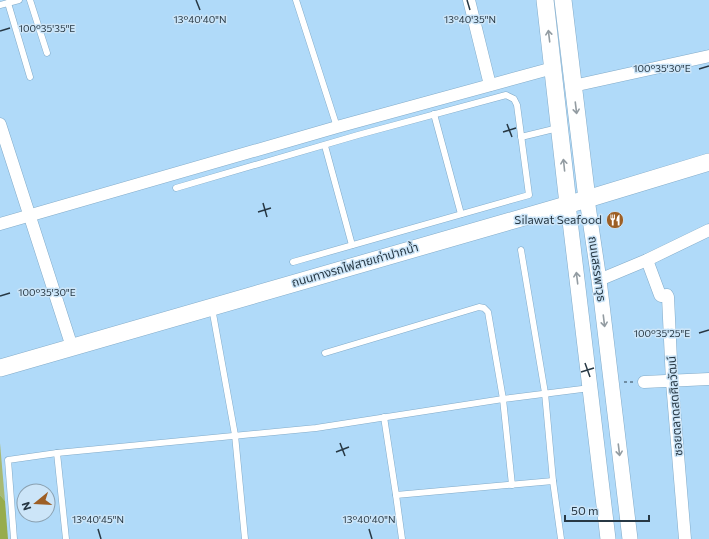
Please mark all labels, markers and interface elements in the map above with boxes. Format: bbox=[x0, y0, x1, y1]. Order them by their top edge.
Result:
text: 13°40'40"N bbox=[174, 13, 227, 25]
text: 13°40'35"N bbox=[444, 13, 496, 25]
text: 100°35'35"E bbox=[19, 22, 75, 34]
one-way arrow bbox=[545, 30, 553, 43]
text: 100°35'30"E bbox=[633, 62, 691, 74]
one-way arrow bbox=[572, 101, 580, 114]
one-way arrow bbox=[560, 159, 568, 172]
restaurant icon: Silawat Seafood bbox=[605, 210, 625, 230]
place label: Silawat Seafood bbox=[514, 212, 602, 226]
street label: ถนนสรรพาวุธ bbox=[585, 235, 610, 303]
street label: ถนนทางรถไฟสายเก่าปากน้ำ bbox=[289, 238, 420, 289]
one-way arrow bbox=[573, 272, 581, 285]
text: 100°35'30"E bbox=[18, 286, 76, 298]
one-way arrow bbox=[600, 314, 608, 327]
text: 100°35'25"E bbox=[634, 327, 690, 339]
street label: ซอยตลาดสดศิลวัฒน์ bbox=[664, 356, 684, 457]
one-way arrow bbox=[615, 443, 623, 456]
north arrow bbox=[16, 483, 56, 523]
scale bar bbox=[565, 497, 649, 523]
text: N bbox=[19, 500, 33, 512]
text: 50 m bbox=[571, 503, 599, 517]
text: 13°40'45"N bbox=[72, 513, 124, 525]
text: 13°40'40"N bbox=[343, 513, 396, 525]

